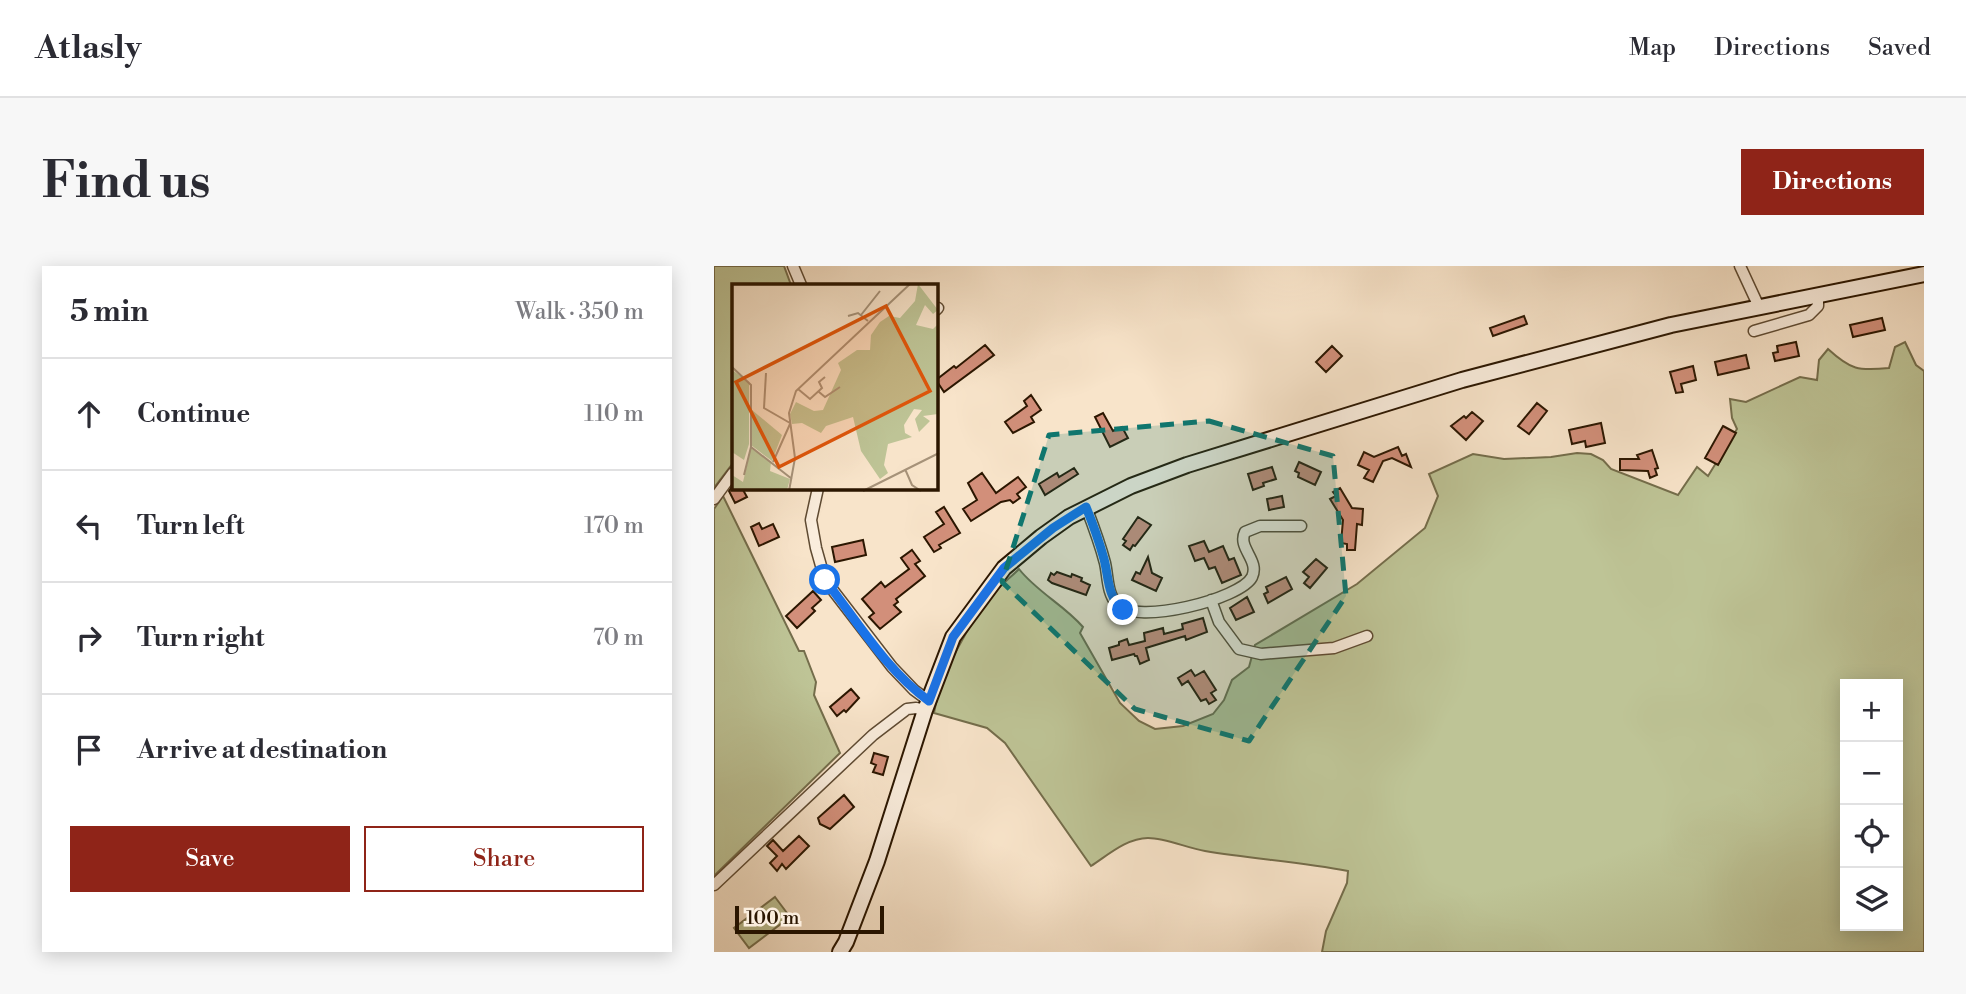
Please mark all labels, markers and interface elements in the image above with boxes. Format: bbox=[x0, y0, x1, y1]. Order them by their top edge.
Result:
text: Atlasly bbox=[35, 28, 141, 69]
text: Map bbox=[1629, 33, 1676, 63]
text: Directions bbox=[1714, 33, 1830, 63]
text: Saved bbox=[1868, 33, 1931, 63]
button: Directions bbox=[1741, 149, 1924, 215]
text: Find us bbox=[42, 152, 211, 213]
inset map bbox=[732, 284, 938, 490]
text: 5 min bbox=[70, 293, 149, 331]
text: Walk · 350 m bbox=[515, 298, 644, 326]
icon: ahead bbox=[70, 395, 108, 433]
text: Continue bbox=[137, 398, 250, 430]
text: 110 m bbox=[584, 400, 644, 428]
icon: left bbox=[70, 507, 108, 545]
text: Turn left bbox=[137, 510, 245, 542]
text: 170 m bbox=[584, 512, 644, 540]
route start bbox=[809, 564, 840, 595]
route end bbox=[1107, 594, 1138, 625]
icon: right bbox=[70, 619, 108, 657]
text: Turn right bbox=[137, 622, 265, 654]
text: 70 m bbox=[593, 624, 644, 652]
map controls bbox=[1840, 679, 1903, 931]
button: + bbox=[1840, 679, 1903, 742]
icon: arrive bbox=[70, 731, 108, 769]
text: Arrive at destination bbox=[137, 734, 387, 766]
button: − bbox=[1840, 742, 1903, 805]
button: locate bbox=[1840, 805, 1903, 868]
button: Save bbox=[70, 826, 350, 892]
button: Share bbox=[364, 826, 644, 892]
button: layers bbox=[1840, 868, 1903, 931]
scale bar bbox=[735, 903, 884, 935]
text: 100 m bbox=[746, 906, 799, 930]

